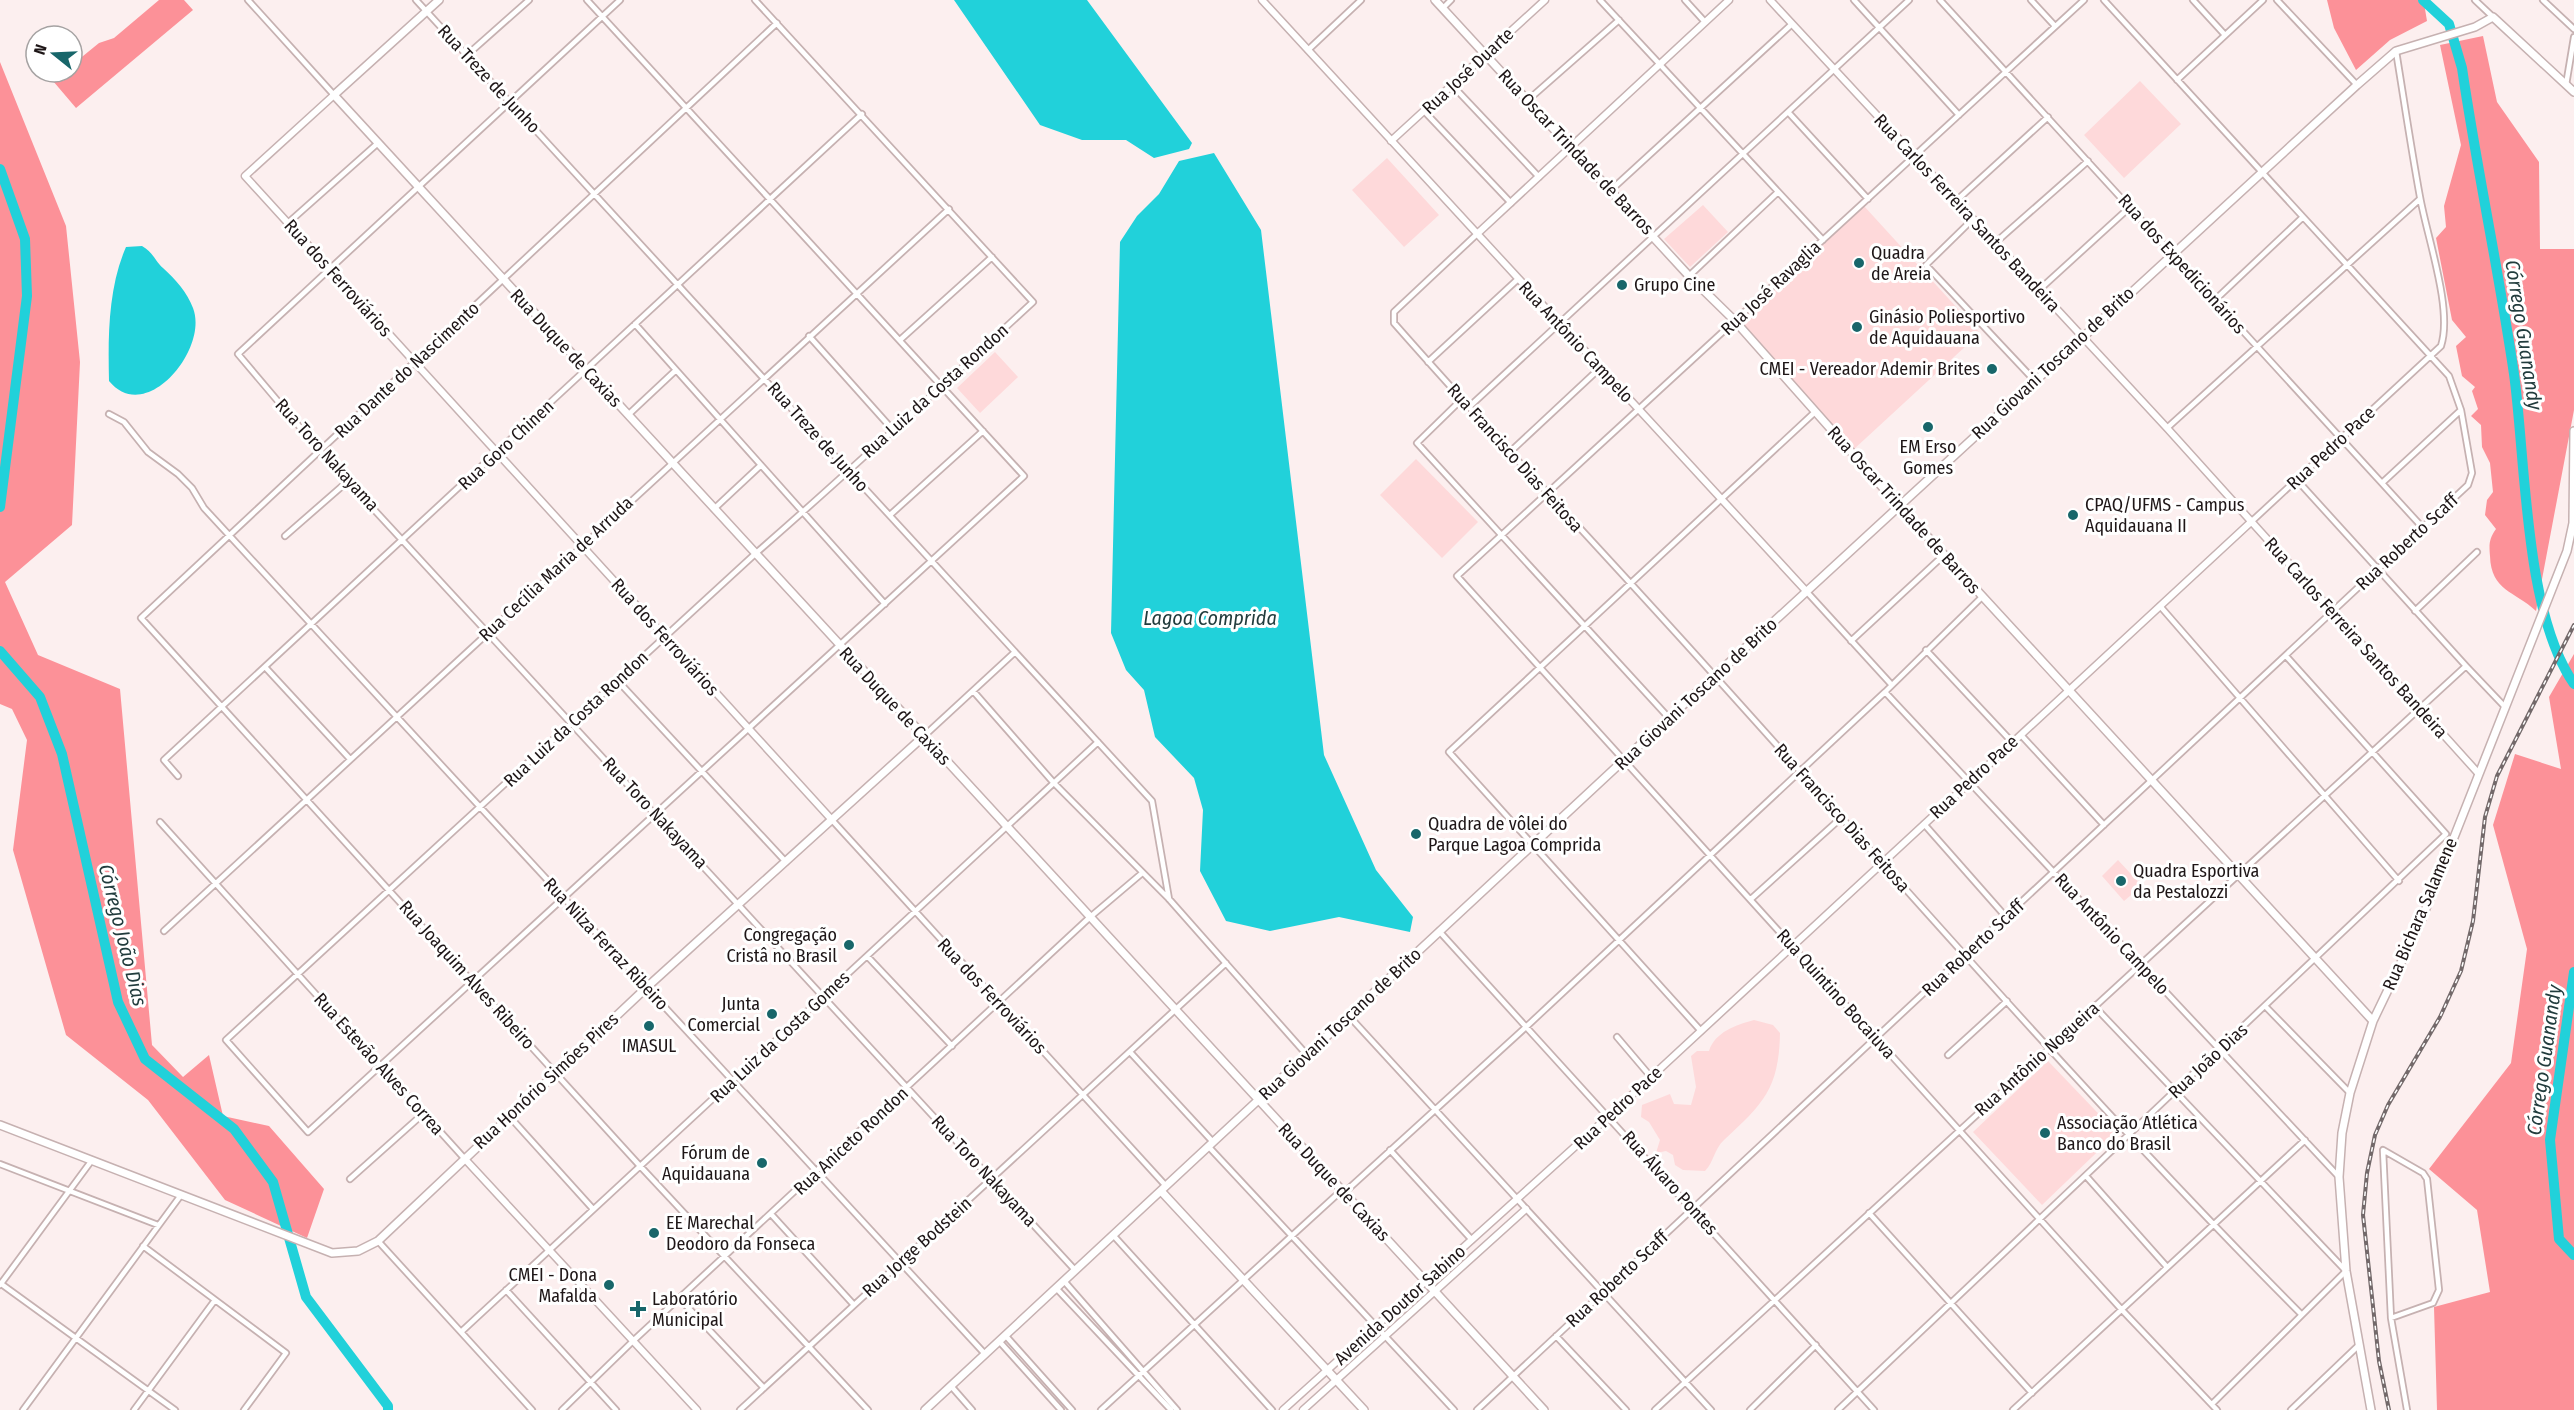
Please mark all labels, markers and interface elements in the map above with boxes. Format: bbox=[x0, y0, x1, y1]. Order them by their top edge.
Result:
street label: Rua Treze de Junho bbox=[433, 20, 545, 138]
street label: Rua José Duarte bbox=[1418, 23, 1518, 119]
north arrow bbox=[24, 24, 84, 84]
text: N bbox=[30, 42, 51, 57]
street label: Rua Oscar Trindade de Barros bbox=[1494, 65, 1659, 239]
street label: Rua Carlos Ferreira Santos Bandeira bbox=[1869, 109, 2065, 317]
street label: Rua dos Expedicionários bbox=[2114, 190, 2251, 339]
street label: Rua dos Ferroviários bbox=[280, 215, 397, 341]
street label: Rua José Ravaglia bbox=[1716, 236, 1826, 340]
place label: Quadra de Areia bbox=[1871, 242, 1931, 285]
marker: Quadra de Areia bbox=[1852, 256, 1866, 270]
water label: Córrego Guanandy bbox=[2500, 258, 2548, 413]
place label: Grupo Cine bbox=[1634, 274, 1715, 296]
street label: Rua Antônio Campelo bbox=[1514, 277, 1638, 407]
marker: Grupo Cine bbox=[1615, 278, 1629, 292]
street label: Rua Giovani Toscano de Brito bbox=[1967, 282, 2139, 444]
street label: Rua Duque de Caxias bbox=[506, 284, 627, 412]
street label: Rua Dante do Nascimento bbox=[330, 297, 484, 443]
place label: Ginásio Poliesportivo de Aquidauana bbox=[1869, 306, 2025, 349]
street label: Rua Luiz da Costa Rondon bbox=[857, 319, 1013, 463]
marker: Ginásio Poliesportivo de Aquidauana bbox=[1850, 320, 1864, 334]
place label: CMEI - Vereador Ademir Brites bbox=[1760, 358, 1980, 380]
marker: CMEI - Vereador Ademir Brites bbox=[1985, 362, 1999, 376]
street label: Rua Treze de Junho bbox=[763, 378, 873, 496]
street label: Rua Francisco Dias Feitosa bbox=[1442, 379, 1588, 537]
street label: Rua Toro Nakayama bbox=[271, 394, 384, 516]
street label: Rua Goro Chinen bbox=[454, 395, 558, 495]
street label: Rua Pedro Pace bbox=[2282, 401, 2380, 494]
marker: EM Erso Gomes bbox=[1921, 420, 1935, 434]
street label: Rua Oscar Trindade de Barros bbox=[1823, 422, 1985, 599]
place label: EM Erso Gomes bbox=[1900, 436, 1956, 479]
street label: Rua Roberto Scaff bbox=[2351, 488, 2464, 595]
street label: Rua Cecília Maria de Arruda bbox=[474, 492, 638, 646]
place label: CPAQ/UFMS - Campus Aquidauana II bbox=[2085, 494, 2245, 537]
marker: CPAQ/UFMS - Campus Aquidauana II bbox=[2066, 508, 2080, 522]
street label: Rua Carlos Ferreira Santos Bandeira bbox=[2260, 533, 2452, 743]
street label: Rua dos Ferroviários bbox=[607, 574, 724, 700]
water label: Lagoa Comprida bbox=[1143, 606, 1277, 630]
street label: Rua Giovani Toscano de Brito bbox=[1610, 613, 1782, 775]
street label: Rua Duque de Caxias bbox=[835, 642, 956, 770]
street label: Rua Luiz da Costa Rondon bbox=[499, 646, 653, 792]
street label: Rua Pedro Pace bbox=[1925, 730, 2023, 823]
street label: Rua Francisco Dias Feitosa bbox=[1769, 739, 1915, 897]
street label: Rua Toro Nakayama bbox=[598, 753, 712, 873]
place label: Quadra de vôlei do Parque Lagoa Comprida bbox=[1428, 813, 1601, 856]
marker: Quadra de vôlei do Parque Lagoa Comprida bbox=[1409, 827, 1423, 841]
street label: Rua Bichara Salamene bbox=[2378, 834, 2462, 994]
place label: Quadra Esportiva da Pestalozzi bbox=[2133, 860, 2260, 903]
water label: Córrego João Dias bbox=[94, 862, 152, 1009]
street label: Rua Antônio Campelo bbox=[2050, 869, 2174, 999]
street label: Rua Nilza Ferraz Ribeiro bbox=[539, 873, 673, 1015]
marker: Quadra Esportiva da Pestalozzi bbox=[2114, 874, 2128, 888]
street label: Rua Roberto Scaff bbox=[1917, 894, 2030, 1001]
street label: Rua Joaquim Alves Ribeiro bbox=[394, 896, 540, 1054]
place label: Congregação Cristâ no Brasil bbox=[726, 924, 837, 967]
street label: Rua Quintino Bocaiuva bbox=[1772, 925, 1900, 1063]
street label: Rua dos Ferroviários bbox=[933, 934, 1051, 1059]
marker: Congregação Cristâ no Brasil bbox=[842, 938, 856, 952]
street label: Rua Giovani Toscano de Brito bbox=[1254, 943, 1426, 1105]
street label: Rua Luiz da Costa Gomes bbox=[706, 966, 855, 1107]
water label: Córrego Guanandy bbox=[2522, 982, 2567, 1137]
street label: Rua Estevão Alves Correa bbox=[309, 988, 449, 1140]
place label: Junta Comercial bbox=[688, 993, 760, 1036]
street label: Rua Antônio Nogueira bbox=[1970, 997, 2104, 1121]
marker: Junta Comercial bbox=[765, 1007, 779, 1021]
street label: Rua Honório Simões Pires bbox=[469, 1008, 623, 1154]
marker: IMASUL bbox=[642, 1019, 656, 1033]
street label: Rua João Dias bbox=[2164, 1019, 2252, 1103]
place label: IMASUL bbox=[622, 1035, 676, 1057]
street label: Rua Pedro Pace bbox=[1569, 1061, 1667, 1154]
street label: Rua Aniceto Rondon bbox=[789, 1082, 913, 1200]
street label: Rua Toro Nakayama bbox=[927, 1111, 1041, 1231]
place label: Associação Atlética Banco do Brasil bbox=[2057, 1112, 2198, 1155]
street label: Rua Duque de Caxias bbox=[1274, 1118, 1395, 1246]
street label: Rua Álvaro Pontes bbox=[1618, 1126, 1723, 1240]
marker: Associação Atlética Banco do Brasil bbox=[2038, 1126, 2052, 1140]
place label: Fórum de Aquidauana bbox=[662, 1142, 750, 1185]
marker: Fórum de Aquidauana bbox=[755, 1156, 769, 1170]
street label: Rua Jorge Bodstein bbox=[858, 1192, 976, 1302]
place label: EE Marechal Deodoro da Fonseca bbox=[666, 1212, 815, 1255]
street label: Rua Roberto Scaff bbox=[1561, 1225, 1674, 1332]
marker: EE Marechal Deodoro da Fonseca bbox=[647, 1226, 661, 1240]
street label: Avenida Doutor Sabino bbox=[1330, 1240, 1470, 1370]
place label: CMEI - Dona Mafalda bbox=[509, 1264, 597, 1307]
marker: CMEI - Dona Mafalda bbox=[602, 1278, 616, 1292]
place label: Laboratório Municipal bbox=[652, 1288, 738, 1331]
marker: Laboratório Municipal bbox=[629, 1300, 647, 1318]

